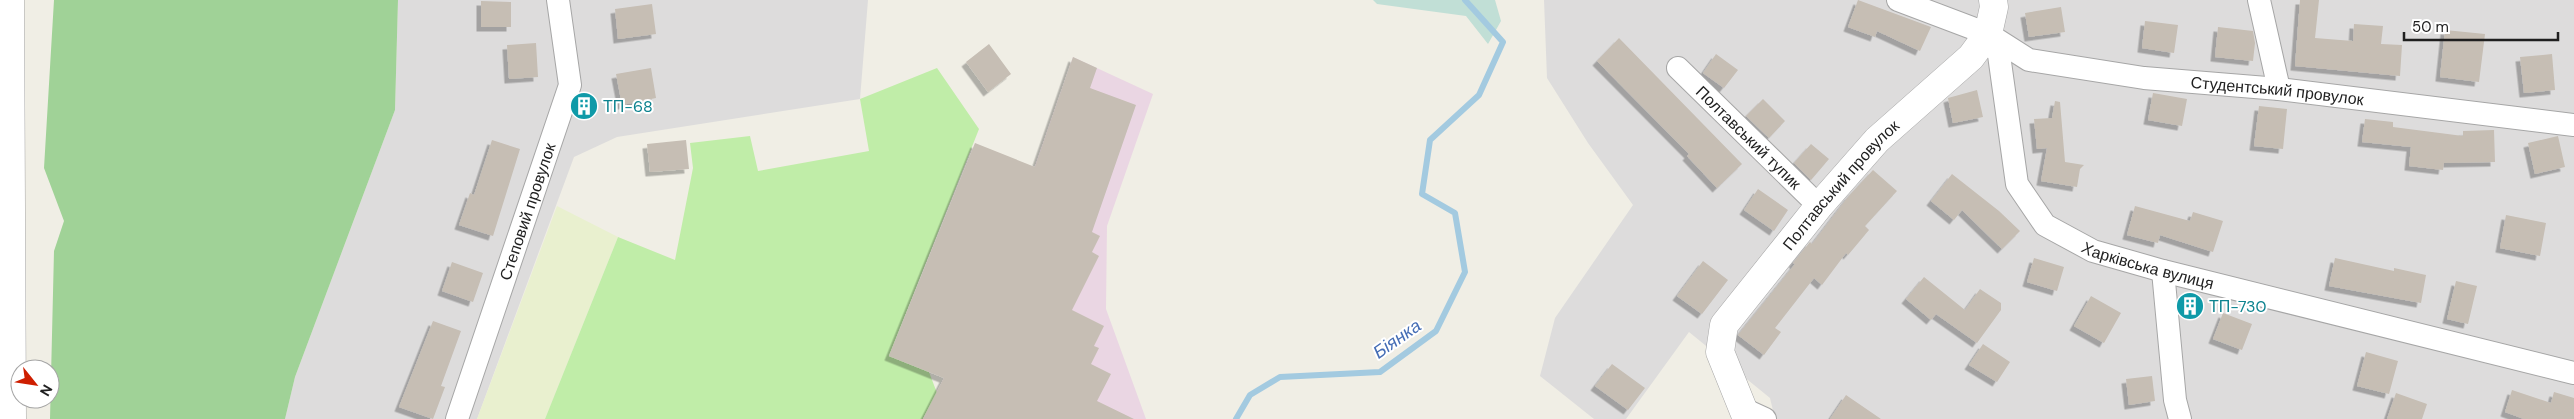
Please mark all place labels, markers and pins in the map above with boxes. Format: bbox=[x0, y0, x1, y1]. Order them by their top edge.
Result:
building icon: ТП-68 bbox=[569, 91, 599, 121]
place label: ТП-68 bbox=[603, 96, 653, 117]
building icon: ТП-730 bbox=[2175, 291, 2205, 321]
place label: ТП-730 bbox=[2209, 296, 2267, 317]

